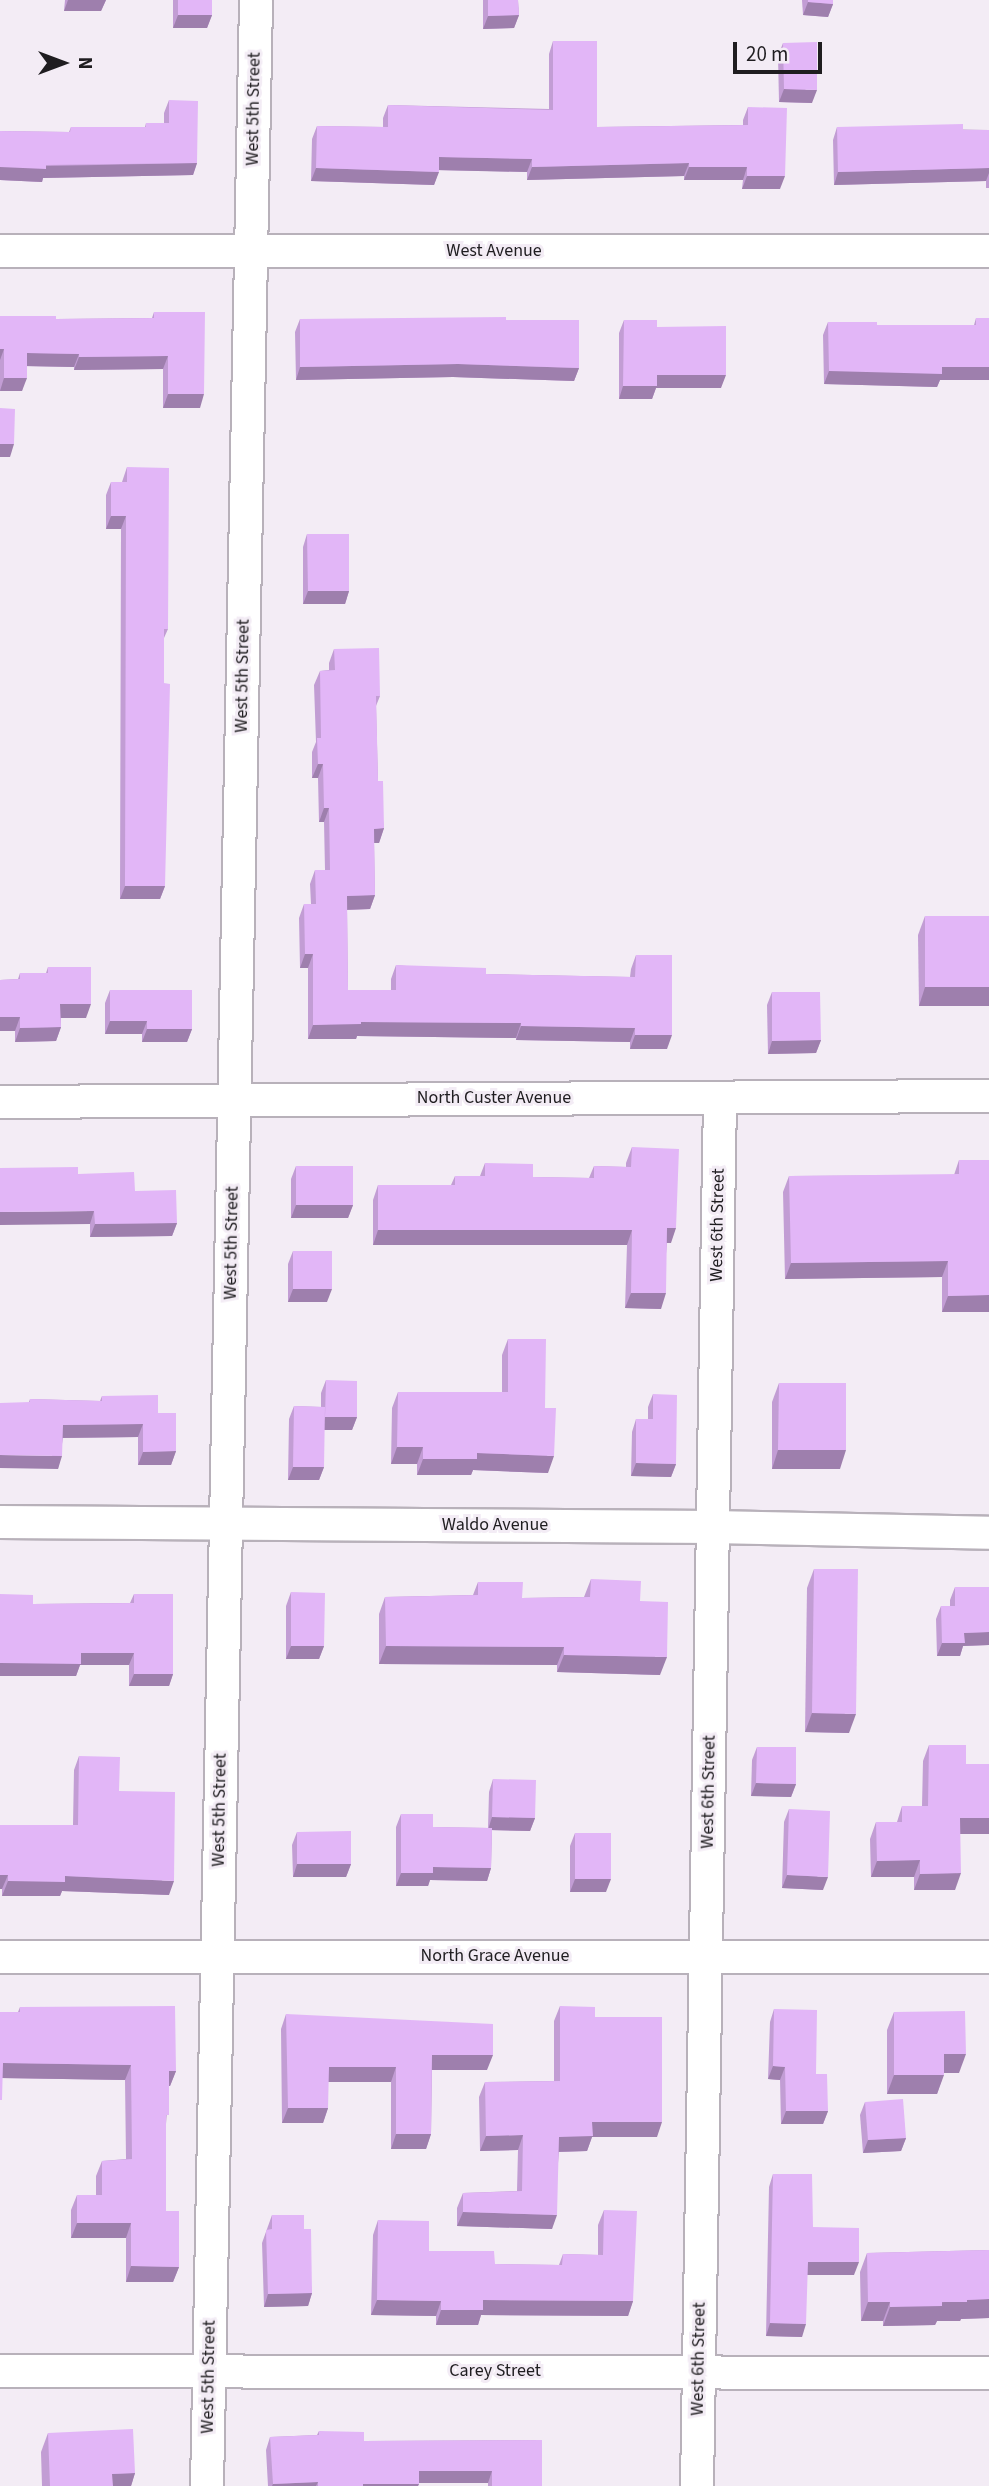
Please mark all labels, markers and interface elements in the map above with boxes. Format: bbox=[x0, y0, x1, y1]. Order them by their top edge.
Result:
north arrow bbox=[28, 28, 98, 98]
scale bar bbox=[737, 28, 826, 72]
text: 20 m bbox=[746, 39, 788, 69]
street label: West 5th Street bbox=[242, 52, 266, 166]
text: N bbox=[71, 57, 98, 69]
street label: West Avenue bbox=[446, 240, 542, 262]
street label: West 5th Street bbox=[231, 619, 255, 733]
street label: North Custer Avenue bbox=[417, 1087, 571, 1109]
street label: West 6th Street bbox=[706, 1168, 730, 1282]
street label: West 5th Street bbox=[220, 1186, 244, 1300]
street label: Waldo Avenue bbox=[442, 1514, 548, 1536]
street label: West 6th Street bbox=[697, 1735, 721, 1849]
street label: West 5th Street bbox=[208, 1753, 232, 1867]
street label: North Grace Avenue bbox=[421, 1945, 569, 1967]
street label: West 6th Street bbox=[687, 2302, 711, 2416]
street label: West 5th Street bbox=[197, 2320, 221, 2434]
street label: Carey Street bbox=[449, 2360, 541, 2382]

